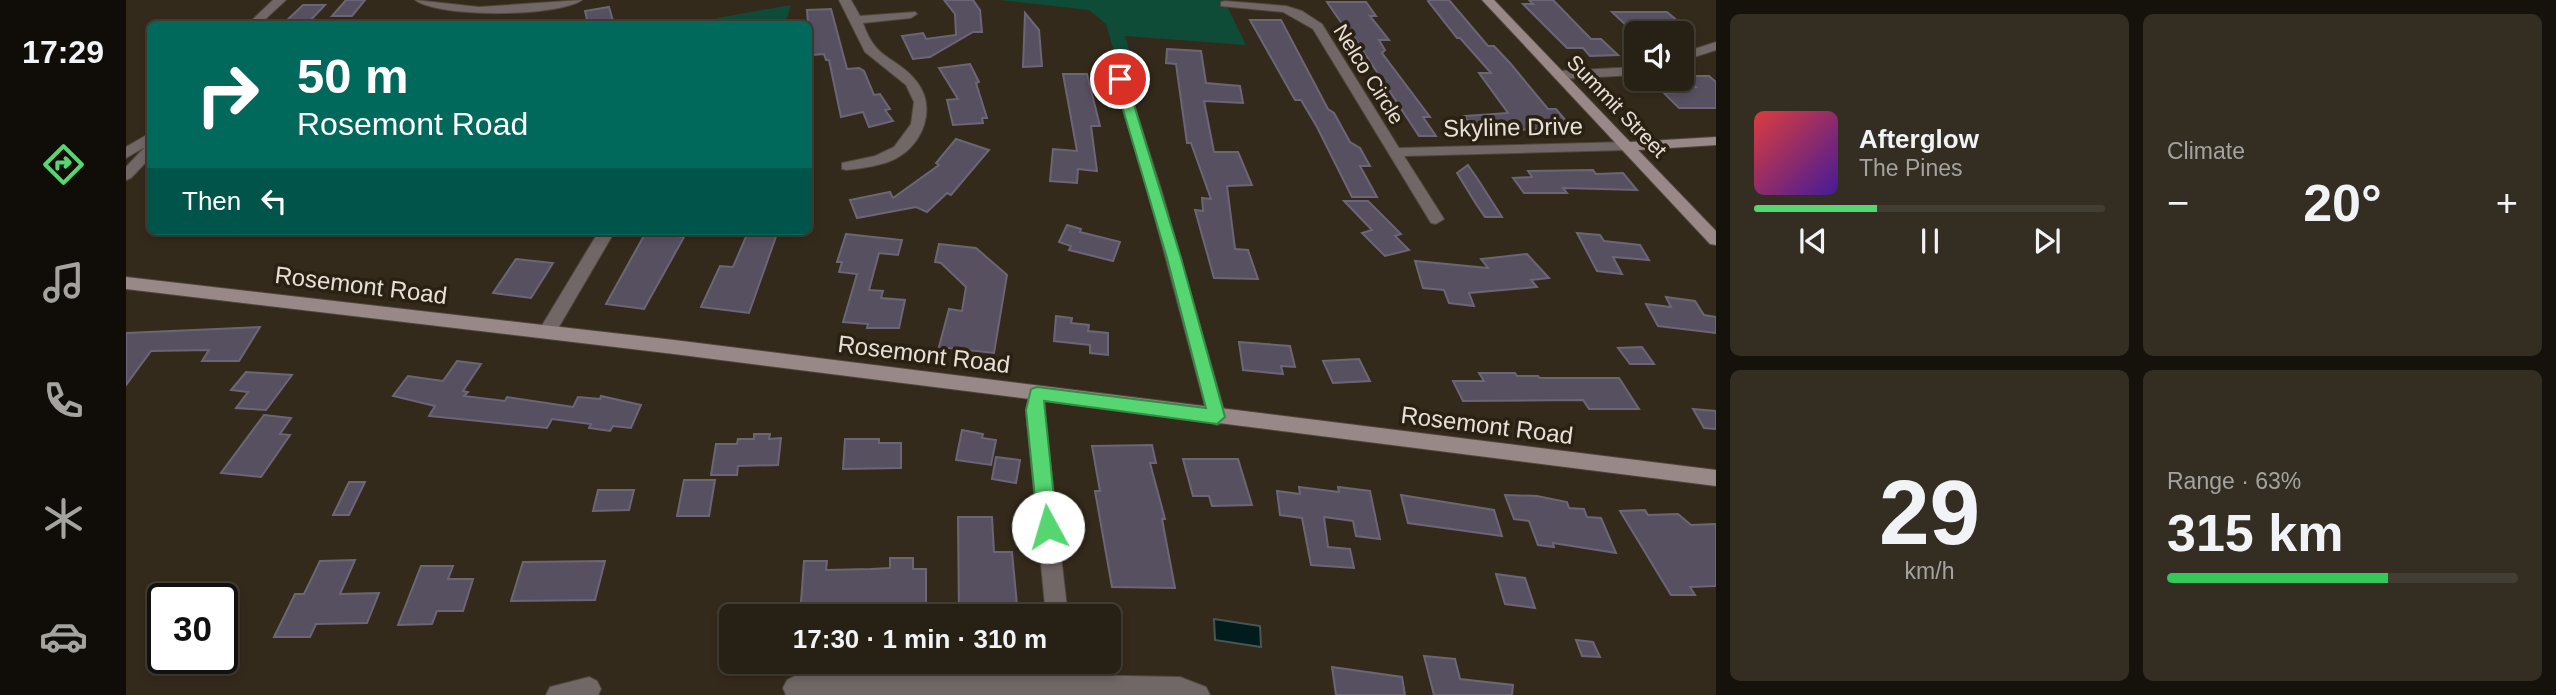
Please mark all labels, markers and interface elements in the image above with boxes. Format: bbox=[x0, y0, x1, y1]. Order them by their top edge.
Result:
street label: Nelco Circle bbox=[1329, 20, 1409, 128]
map controls bbox=[1624, 21, 1694, 91]
button: sound bbox=[1624, 21, 1694, 91]
text: 17:29 bbox=[22, 34, 104, 70]
icon: right bbox=[182, 49, 273, 140]
text: 50 m bbox=[297, 49, 409, 103]
pin bbox=[1090, 49, 1150, 109]
street label: Summit Street bbox=[1563, 50, 1672, 162]
icon: arrive bbox=[1101, 60, 1139, 98]
text: Rosemont Road bbox=[297, 106, 528, 142]
street label: Skyline Drive bbox=[1443, 112, 1583, 142]
text: Afterglow bbox=[1859, 124, 1979, 154]
text: Climate bbox=[2167, 138, 2245, 164]
icon: directions bbox=[39, 140, 88, 189]
text: The Pines bbox=[1859, 155, 1963, 181]
text: 20° bbox=[2303, 174, 2382, 232]
icon: left bbox=[255, 182, 293, 220]
text: − bbox=[2167, 182, 2189, 224]
text: + bbox=[2496, 182, 2518, 224]
text: Then bbox=[182, 186, 241, 216]
icon: previous bbox=[1794, 222, 1832, 260]
icon: pause bbox=[1911, 222, 1949, 260]
icon: next bbox=[2028, 222, 2066, 260]
icon: music bbox=[39, 258, 88, 307]
street label: Rosemont Road bbox=[273, 261, 449, 309]
street label: Rosemont Road bbox=[836, 330, 1012, 378]
icon: phone bbox=[39, 376, 88, 425]
street label: Rosemont Road bbox=[1399, 401, 1575, 449]
text: 29 bbox=[1879, 462, 1980, 563]
text: Range · 63% bbox=[2167, 468, 2301, 494]
position arrow bbox=[1011, 490, 1085, 564]
icon: climate bbox=[39, 494, 88, 543]
text: 315 km bbox=[2167, 504, 2343, 562]
text: km/h bbox=[1905, 558, 1954, 584]
speed limit sign: 30 bbox=[147, 583, 238, 674]
icon: car bbox=[39, 612, 88, 661]
text: 17:30 · 1 min · 310 m bbox=[793, 624, 1047, 654]

